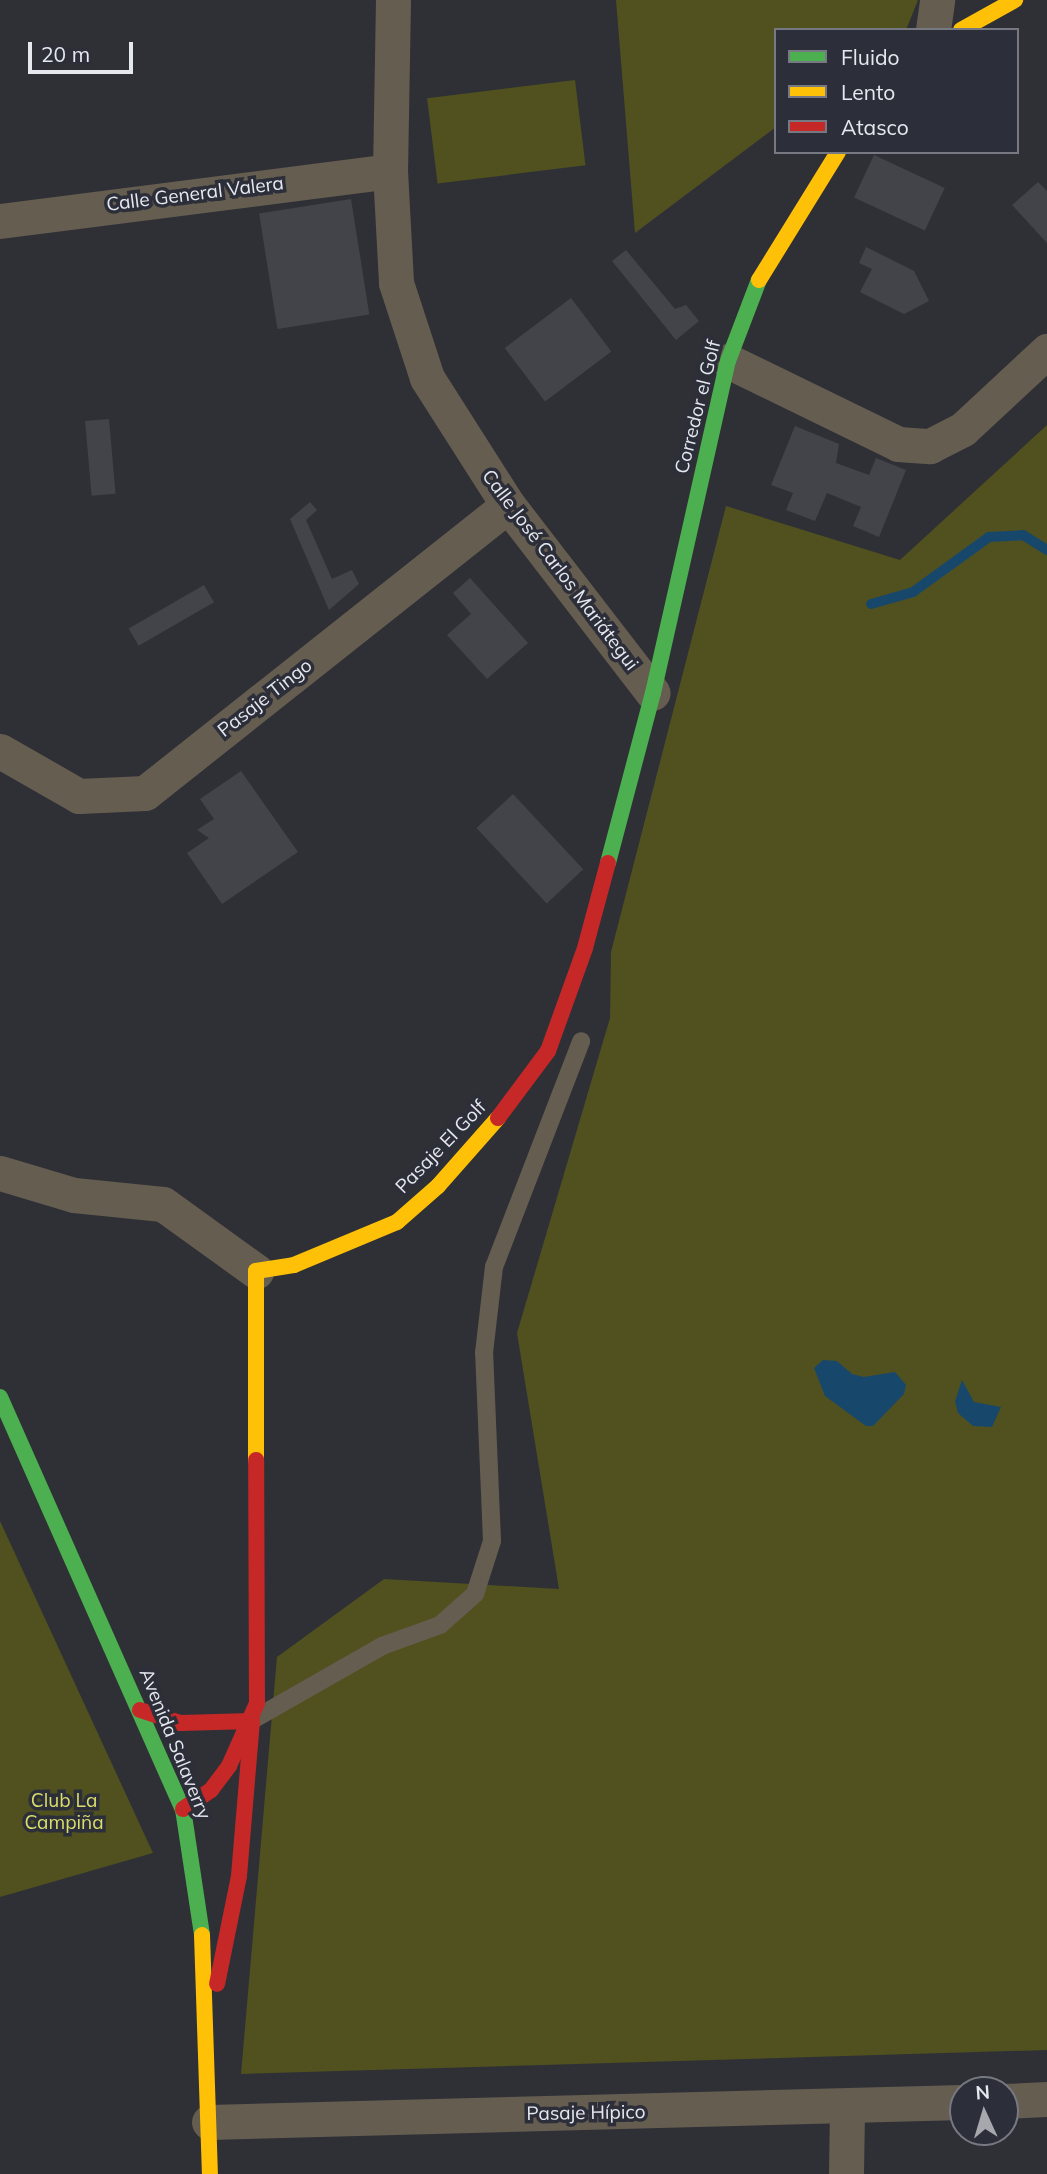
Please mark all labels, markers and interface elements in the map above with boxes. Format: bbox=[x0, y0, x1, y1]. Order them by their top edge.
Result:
scale bar bbox=[32, 28, 136, 72]
legend bbox=[774, 28, 1019, 154]
text: 20 m bbox=[41, 41, 90, 67]
text: Fluido bbox=[841, 44, 900, 70]
text: Lento bbox=[841, 79, 895, 105]
text: Atasco bbox=[841, 114, 909, 140]
street label: Calle General Valera bbox=[105, 172, 285, 216]
street label: Corredor el Golf bbox=[670, 338, 726, 476]
street label: Calle José Carlos Mariátegui bbox=[477, 465, 643, 675]
street label: Pasaje Tingo bbox=[213, 654, 317, 742]
street label: Pasaje El Golf bbox=[391, 1096, 491, 1198]
street label: Avenida Salaverry bbox=[134, 1665, 216, 1823]
park label: Club La Campiña bbox=[24, 1790, 104, 1834]
north arrow bbox=[949, 2076, 1019, 2146]
text: N bbox=[975, 2080, 991, 2105]
street label: Pasaje Hípico bbox=[526, 2101, 646, 2125]

